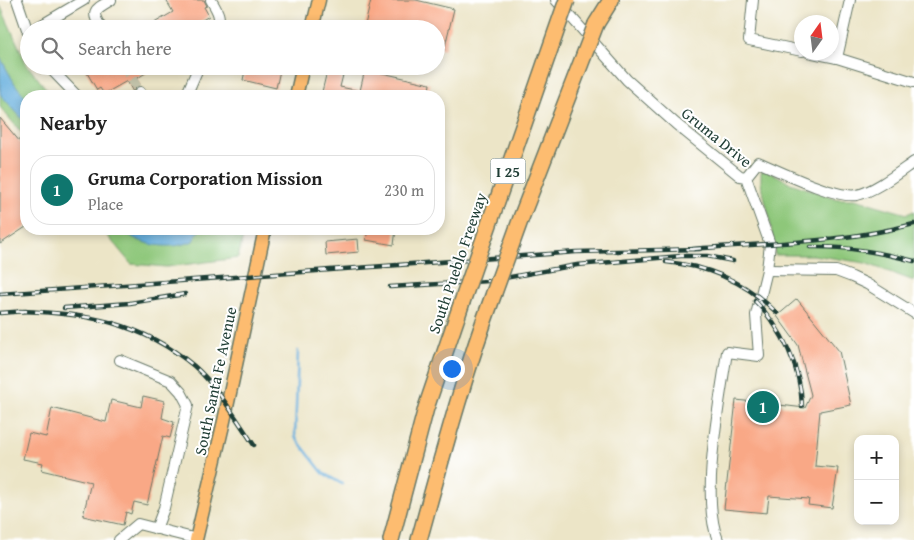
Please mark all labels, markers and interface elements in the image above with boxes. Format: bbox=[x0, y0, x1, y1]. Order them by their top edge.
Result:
north arrow bbox=[794, 15, 839, 60]
search box bbox=[20, 20, 445, 75]
icon: search bbox=[38, 34, 66, 62]
text: Search here bbox=[78, 34, 172, 62]
street label: Gruma Drive bbox=[677, 101, 757, 173]
text: Nearby bbox=[40, 107, 107, 138]
road number: I 25 bbox=[490, 158, 526, 184]
text: Gruma Corporation Mission bbox=[88, 164, 323, 192]
text: 1 bbox=[53, 178, 61, 202]
text: 230 m bbox=[384, 178, 424, 202]
street label: South Pueblo Freeway bbox=[422, 189, 492, 337]
text: Place bbox=[88, 192, 123, 216]
street label: South Santa Fe Avenue bbox=[188, 305, 242, 457]
your location bbox=[439, 356, 465, 382]
pin: 1 bbox=[747, 388, 779, 426]
map controls bbox=[854, 435, 899, 525]
button: + bbox=[854, 435, 899, 480]
button: − bbox=[854, 480, 899, 525]

